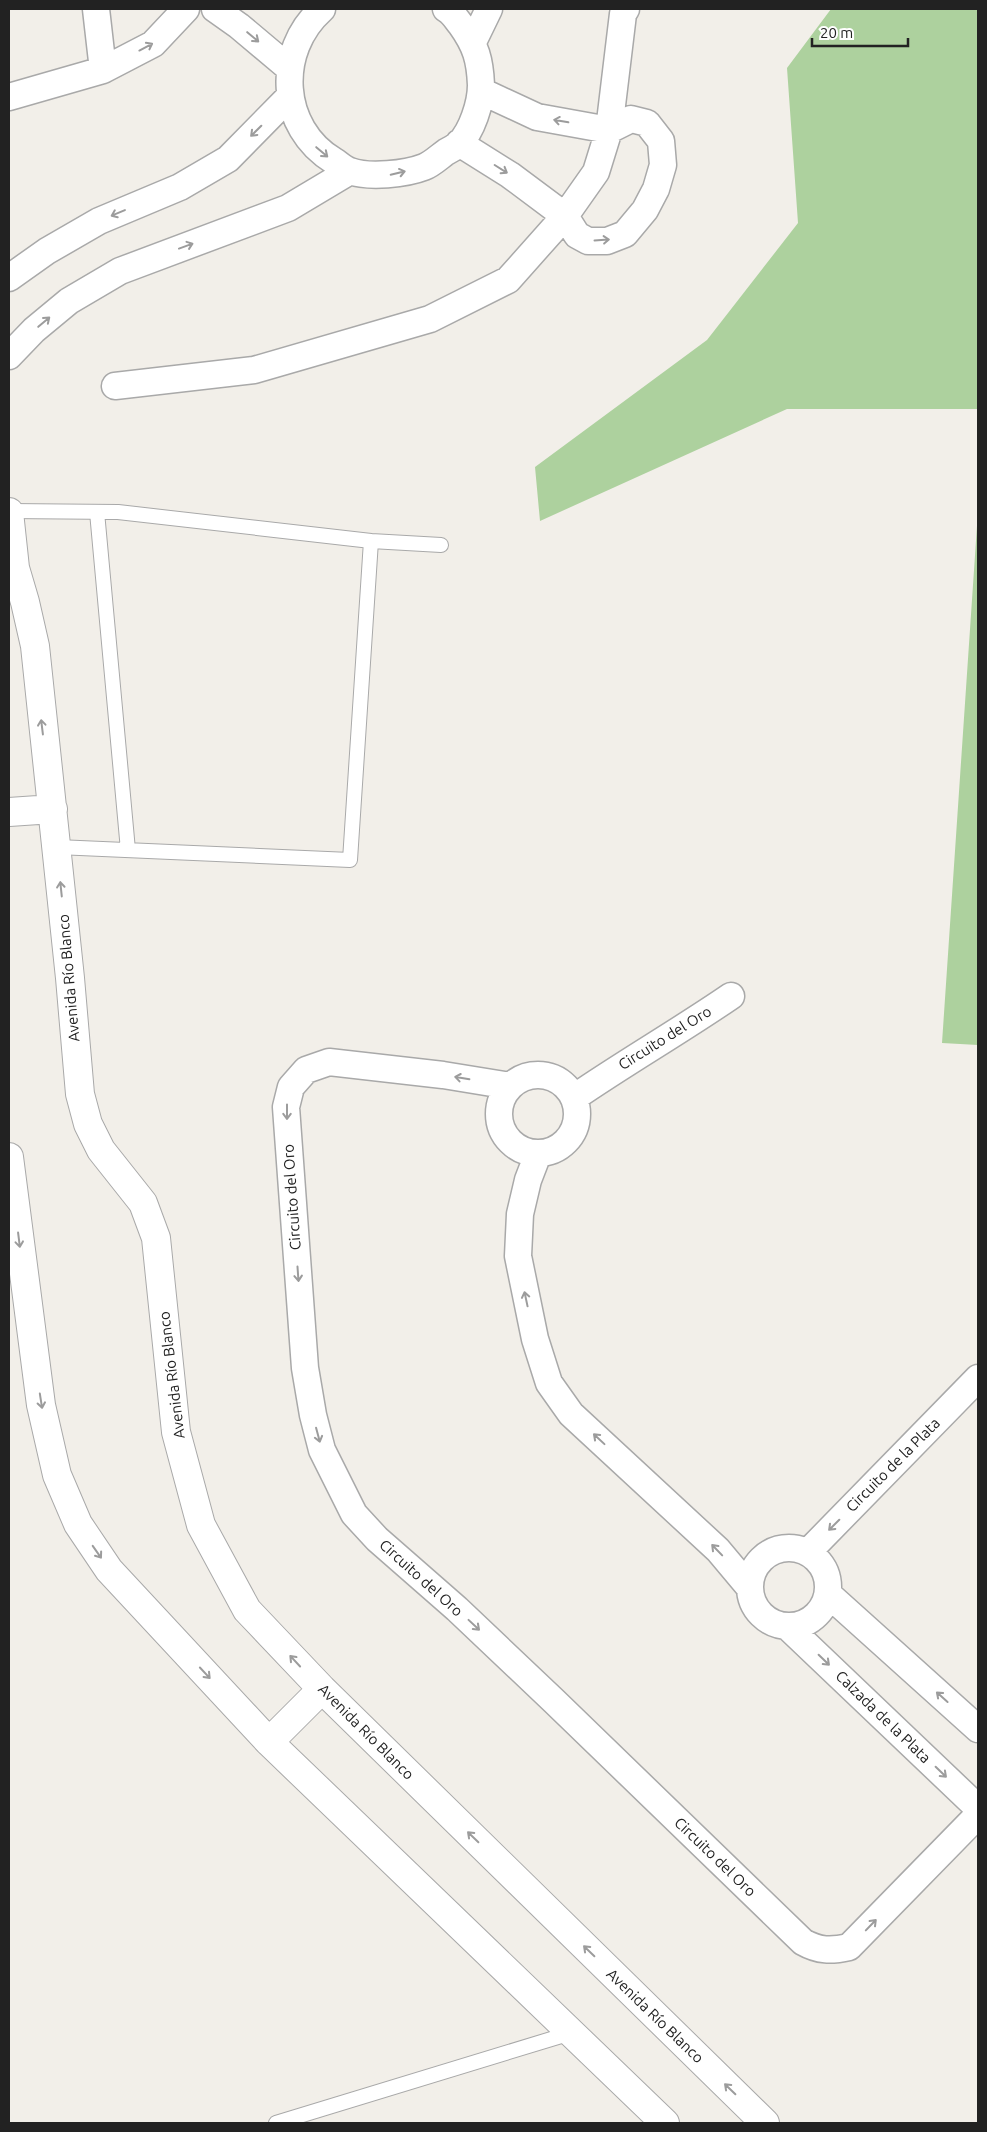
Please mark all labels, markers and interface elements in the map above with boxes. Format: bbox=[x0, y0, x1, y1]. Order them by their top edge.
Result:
scale bar bbox=[812, 15, 908, 47]
text: 20 m bbox=[820, 24, 853, 41]
one-way arrow bbox=[246, 32, 259, 43]
one-way arrow bbox=[138, 42, 153, 52]
one-way arrow bbox=[554, 116, 570, 126]
one-way arrow bbox=[250, 125, 262, 137]
one-way arrow bbox=[315, 147, 328, 158]
one-way arrow bbox=[493, 165, 507, 175]
one-way arrow bbox=[390, 168, 406, 177]
one-way arrow bbox=[111, 209, 126, 219]
one-way arrow bbox=[593, 235, 609, 245]
one-way arrow bbox=[178, 241, 193, 250]
one-way arrow bbox=[37, 317, 50, 328]
one-way arrow bbox=[37, 720, 47, 736]
one-way arrow bbox=[56, 881, 66, 897]
street label: Avenida Río Blanco bbox=[54, 914, 83, 1043]
street label: Circuito del Oro bbox=[615, 1002, 714, 1073]
one-way arrow bbox=[454, 1073, 470, 1083]
one-way arrow bbox=[282, 1104, 292, 1120]
street label: Circuito del Oro bbox=[279, 1143, 304, 1251]
one-way arrow bbox=[15, 1232, 25, 1248]
one-way arrow bbox=[293, 1266, 303, 1282]
one-way arrow bbox=[521, 1291, 530, 1307]
street label: Avenida Río Blanco bbox=[155, 1311, 188, 1440]
one-way arrow bbox=[36, 1393, 46, 1409]
street label: Circuito de la Plata bbox=[842, 1414, 943, 1515]
one-way arrow bbox=[314, 1427, 323, 1443]
one-way arrow bbox=[592, 1433, 605, 1445]
one-way arrow bbox=[828, 1519, 840, 1532]
street label: Circuito del Oro bbox=[376, 1536, 467, 1620]
one-way arrow bbox=[92, 1544, 102, 1558]
one-way arrow bbox=[711, 1544, 723, 1556]
one-way arrow bbox=[467, 1619, 480, 1631]
one-way arrow bbox=[817, 1654, 830, 1666]
one-way arrow bbox=[289, 1655, 301, 1668]
one-way arrow bbox=[199, 1666, 211, 1679]
street label: Calzada de la Plata bbox=[832, 1667, 934, 1766]
street label: Avenida Río Blanco bbox=[315, 1680, 418, 1783]
one-way arrow bbox=[935, 1691, 948, 1703]
one-way arrow bbox=[935, 1766, 948, 1778]
street label: Circuito del Oro bbox=[671, 1814, 759, 1900]
one-way arrow bbox=[467, 1831, 479, 1843]
one-way arrow bbox=[865, 1919, 877, 1931]
one-way arrow bbox=[583, 1945, 595, 1957]
street label: Avenida Río Blanco bbox=[603, 1965, 707, 2066]
one-way arrow bbox=[724, 2083, 737, 2095]

